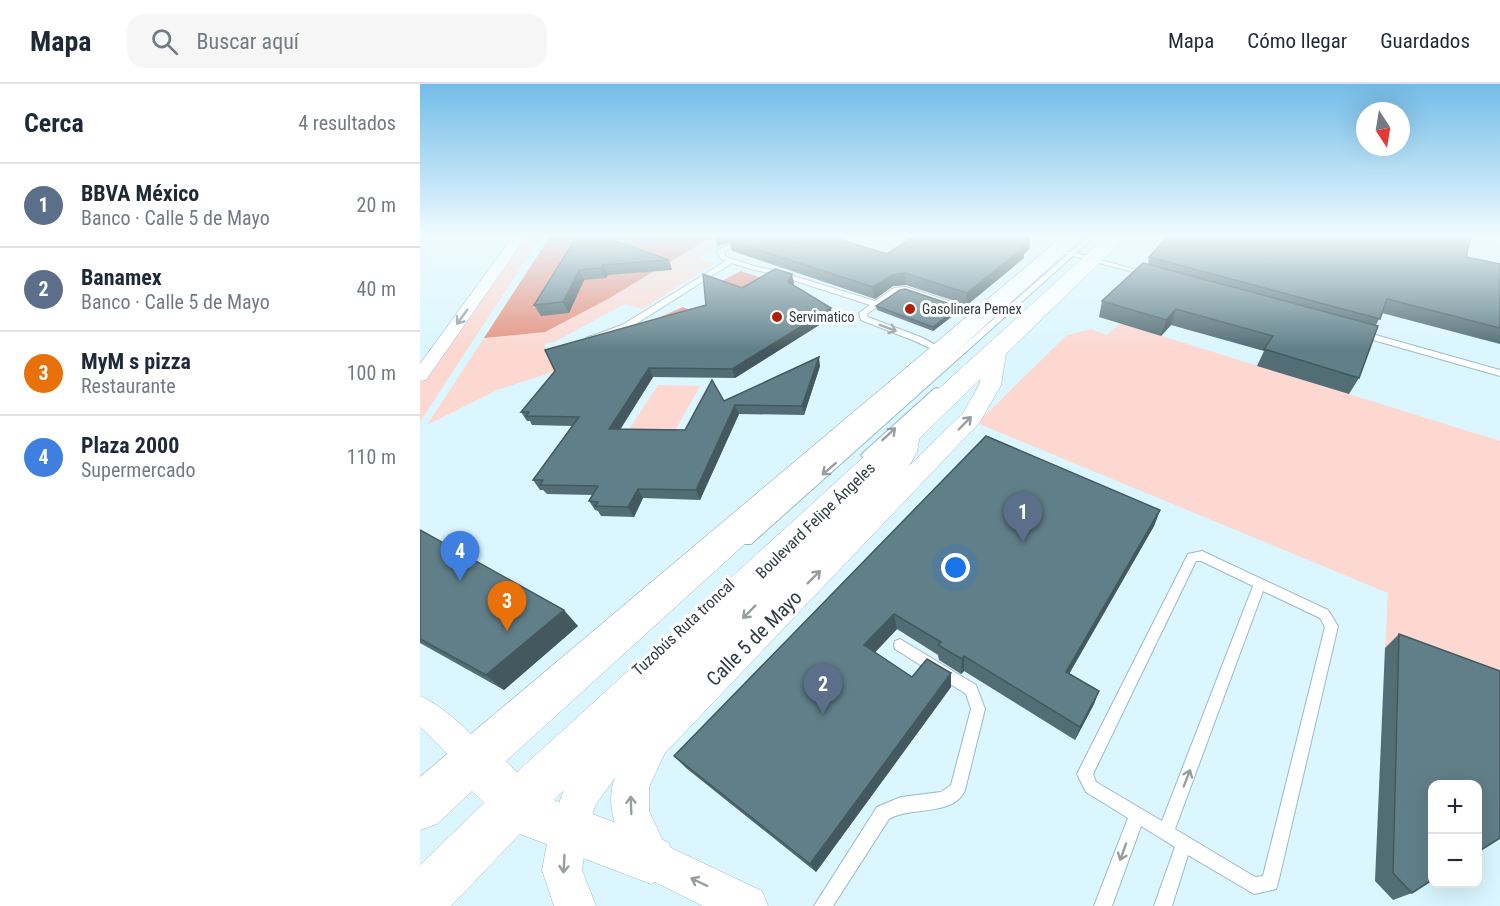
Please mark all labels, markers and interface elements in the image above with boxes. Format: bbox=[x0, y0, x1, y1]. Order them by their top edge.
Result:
search box bbox=[127, 14, 547, 68]
text: Mapa bbox=[30, 25, 91, 58]
icon: search bbox=[148, 25, 181, 58]
text: Buscar aquí bbox=[196, 29, 299, 54]
text: Mapa bbox=[1168, 29, 1214, 53]
text: Cómo llegar bbox=[1247, 29, 1347, 53]
text: Guardados bbox=[1380, 29, 1470, 53]
north arrow bbox=[1356, 102, 1410, 156]
text: Cerca bbox=[24, 108, 84, 138]
text: 4 resultados bbox=[298, 111, 396, 135]
text: BBVA México bbox=[81, 181, 199, 206]
text: 1 bbox=[38, 193, 49, 217]
text: 20 m bbox=[357, 193, 396, 217]
text: Banco · Calle 5 de Mayo bbox=[81, 206, 270, 230]
text: Banamex bbox=[81, 265, 162, 290]
text: 2 bbox=[38, 277, 49, 301]
text: 40 m bbox=[357, 277, 396, 301]
text: Banco · Calle 5 de Mayo bbox=[81, 290, 270, 314]
place label: Gasolinera Pemex bbox=[922, 301, 1022, 317]
marker: Gasolinera Pemex bbox=[903, 302, 917, 316]
one-way arrow bbox=[456, 308, 468, 324]
place label: Servimatico bbox=[789, 309, 855, 325]
marker: Servimatico bbox=[770, 310, 784, 324]
one-way arrow bbox=[879, 323, 897, 334]
text: MyM s pizza bbox=[81, 349, 191, 374]
text: 3 bbox=[38, 361, 49, 385]
text: 100 m bbox=[347, 361, 396, 385]
text: Restaurante bbox=[81, 374, 176, 398]
one-way arrow bbox=[958, 415, 973, 430]
one-way arrow bbox=[881, 427, 896, 441]
text: Plaza 2000 bbox=[81, 433, 179, 458]
text: 4 bbox=[38, 445, 49, 469]
text: 110 m bbox=[347, 445, 396, 469]
text: Supermercado bbox=[81, 458, 196, 482]
street label: Boulevard Felipe Ángeles bbox=[752, 458, 879, 582]
one-way arrow bbox=[822, 462, 837, 476]
pin: 1 bbox=[1004, 492, 1042, 542]
pin: 4 bbox=[440, 532, 480, 581]
your location bbox=[941, 553, 970, 582]
one-way arrow bbox=[807, 569, 822, 584]
street label: Tuzobús Ruta troncal bbox=[628, 575, 738, 680]
pin: 3 bbox=[488, 582, 526, 631]
street label: Calle 5 de Mayo bbox=[701, 585, 807, 691]
one-way arrow bbox=[742, 605, 757, 620]
pin: 2 bbox=[804, 664, 842, 714]
one-way arrow bbox=[1182, 769, 1193, 788]
map controls bbox=[1428, 780, 1482, 888]
button: + bbox=[1428, 780, 1482, 834]
one-way arrow bbox=[625, 796, 636, 816]
button: − bbox=[1428, 834, 1482, 888]
one-way arrow bbox=[1117, 842, 1128, 861]
one-way arrow bbox=[559, 854, 570, 873]
one-way arrow bbox=[690, 876, 708, 888]

